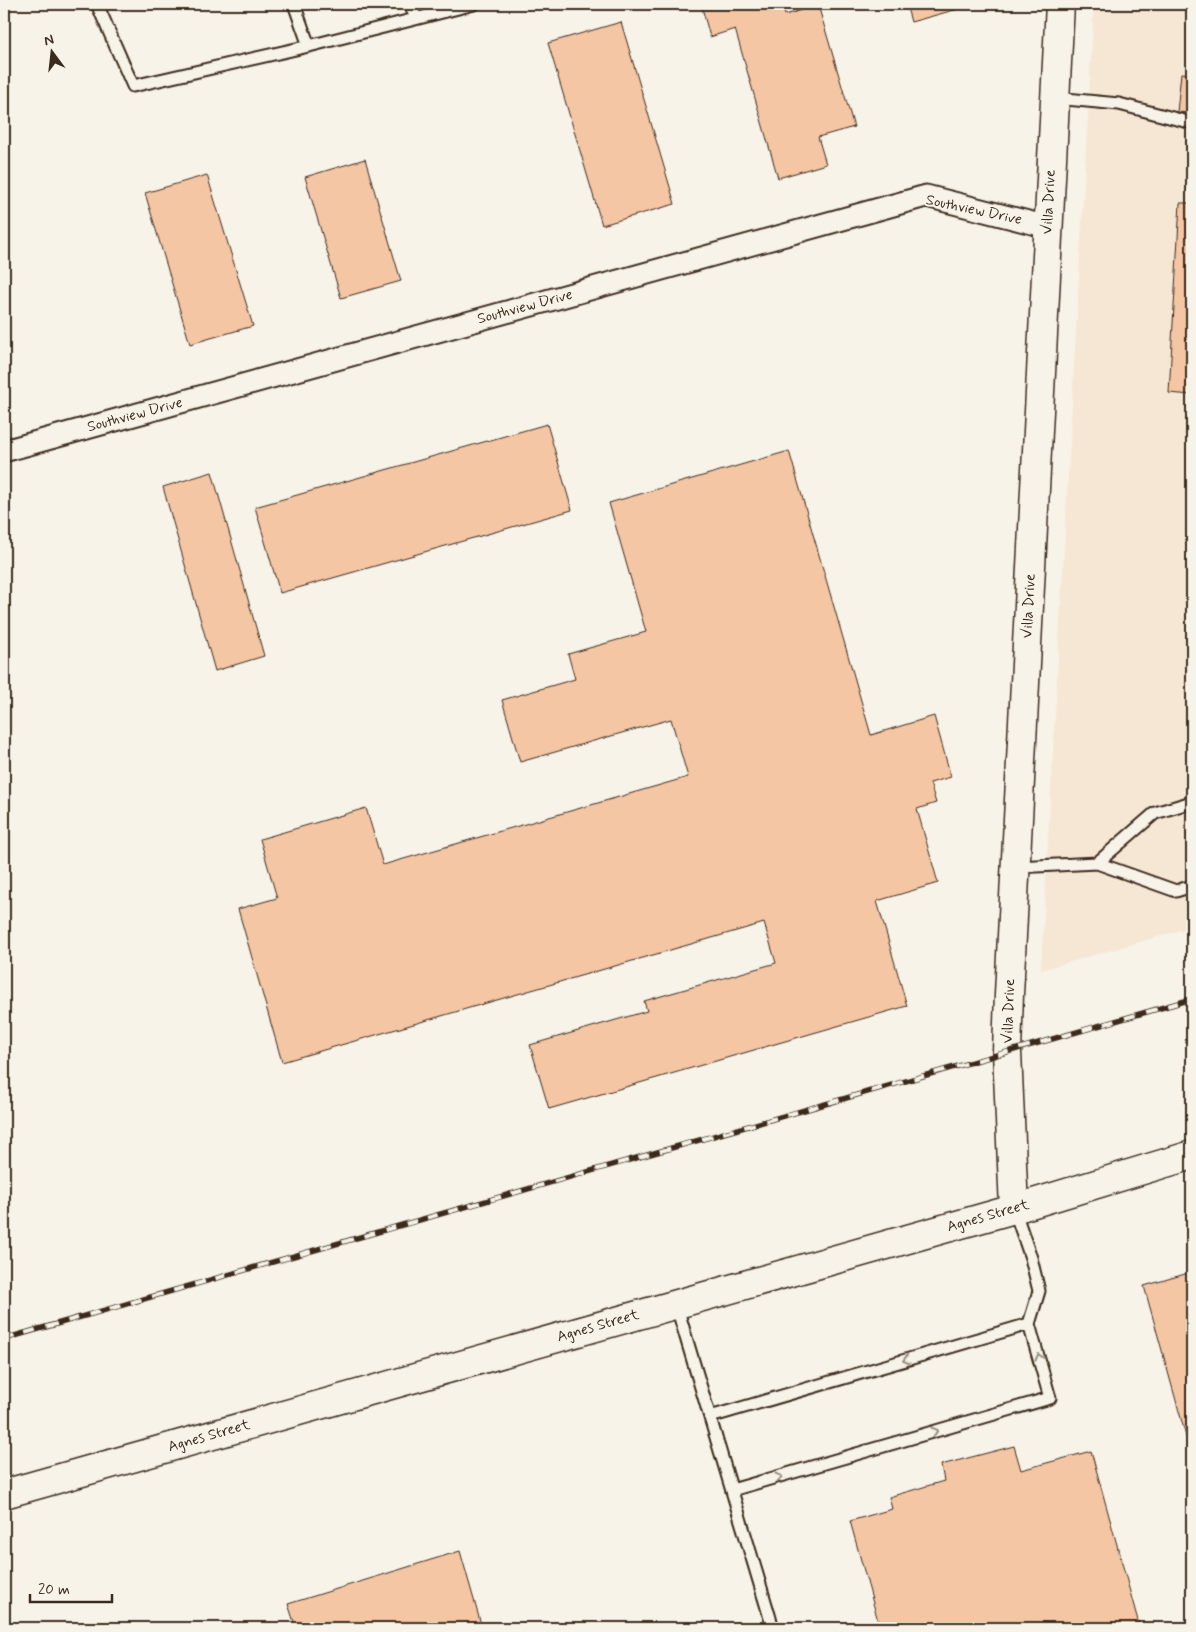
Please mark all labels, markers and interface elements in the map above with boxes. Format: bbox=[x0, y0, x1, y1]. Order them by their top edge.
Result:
north arrow bbox=[28, 28, 78, 78]
text: N bbox=[42, 31, 56, 50]
street label: Villa Drive bbox=[1037, 169, 1061, 235]
street label: Southview Drive bbox=[924, 190, 1024, 230]
street label: Southview Drive bbox=[475, 285, 575, 329]
street label: Southview Drive bbox=[85, 393, 185, 437]
street label: Villa Drive bbox=[1017, 573, 1041, 639]
street label: Villa Drive bbox=[998, 978, 1020, 1044]
street label: Agnes Street bbox=[945, 1195, 1032, 1237]
street label: Agnes Street bbox=[555, 1305, 642, 1347]
one-way arrow bbox=[902, 1354, 910, 1365]
one-way arrow bbox=[1034, 1354, 1044, 1362]
street label: Agnes Street bbox=[166, 1415, 253, 1457]
one-way arrow bbox=[930, 1427, 938, 1437]
one-way arrow bbox=[774, 1472, 782, 1482]
scale bar bbox=[30, 1572, 112, 1604]
text: 20 m bbox=[38, 1580, 70, 1600]

